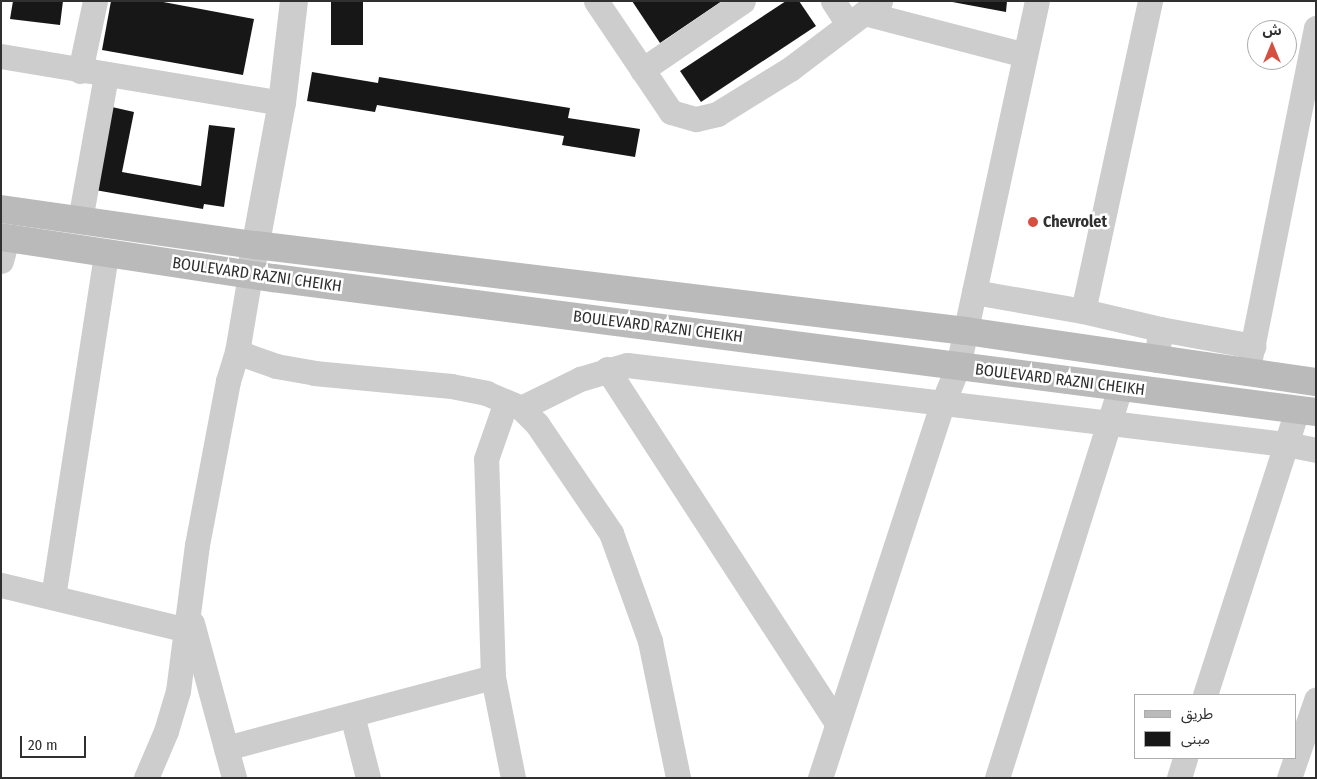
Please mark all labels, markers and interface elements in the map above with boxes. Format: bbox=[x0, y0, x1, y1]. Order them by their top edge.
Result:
north arrow bbox=[1247, 20, 1297, 70]
text: ش bbox=[1262, 22, 1282, 39]
place label: Chevrolet bbox=[1043, 212, 1107, 232]
marker: Chevrolet bbox=[1027, 216, 1039, 228]
street label: BOULEVARD RAZNI CHEIKH bbox=[171, 254, 343, 296]
street label: BOULEVARD RAZNI CHEIKH bbox=[572, 307, 744, 347]
street label: BOULEVARD RAZNI CHEIKH bbox=[974, 360, 1146, 400]
legend bbox=[1134, 694, 1297, 759]
text: طريق bbox=[1181, 705, 1213, 723]
scale bar bbox=[22, 726, 89, 758]
text: مبنى bbox=[1181, 730, 1210, 748]
text: 20 m bbox=[28, 736, 58, 754]

